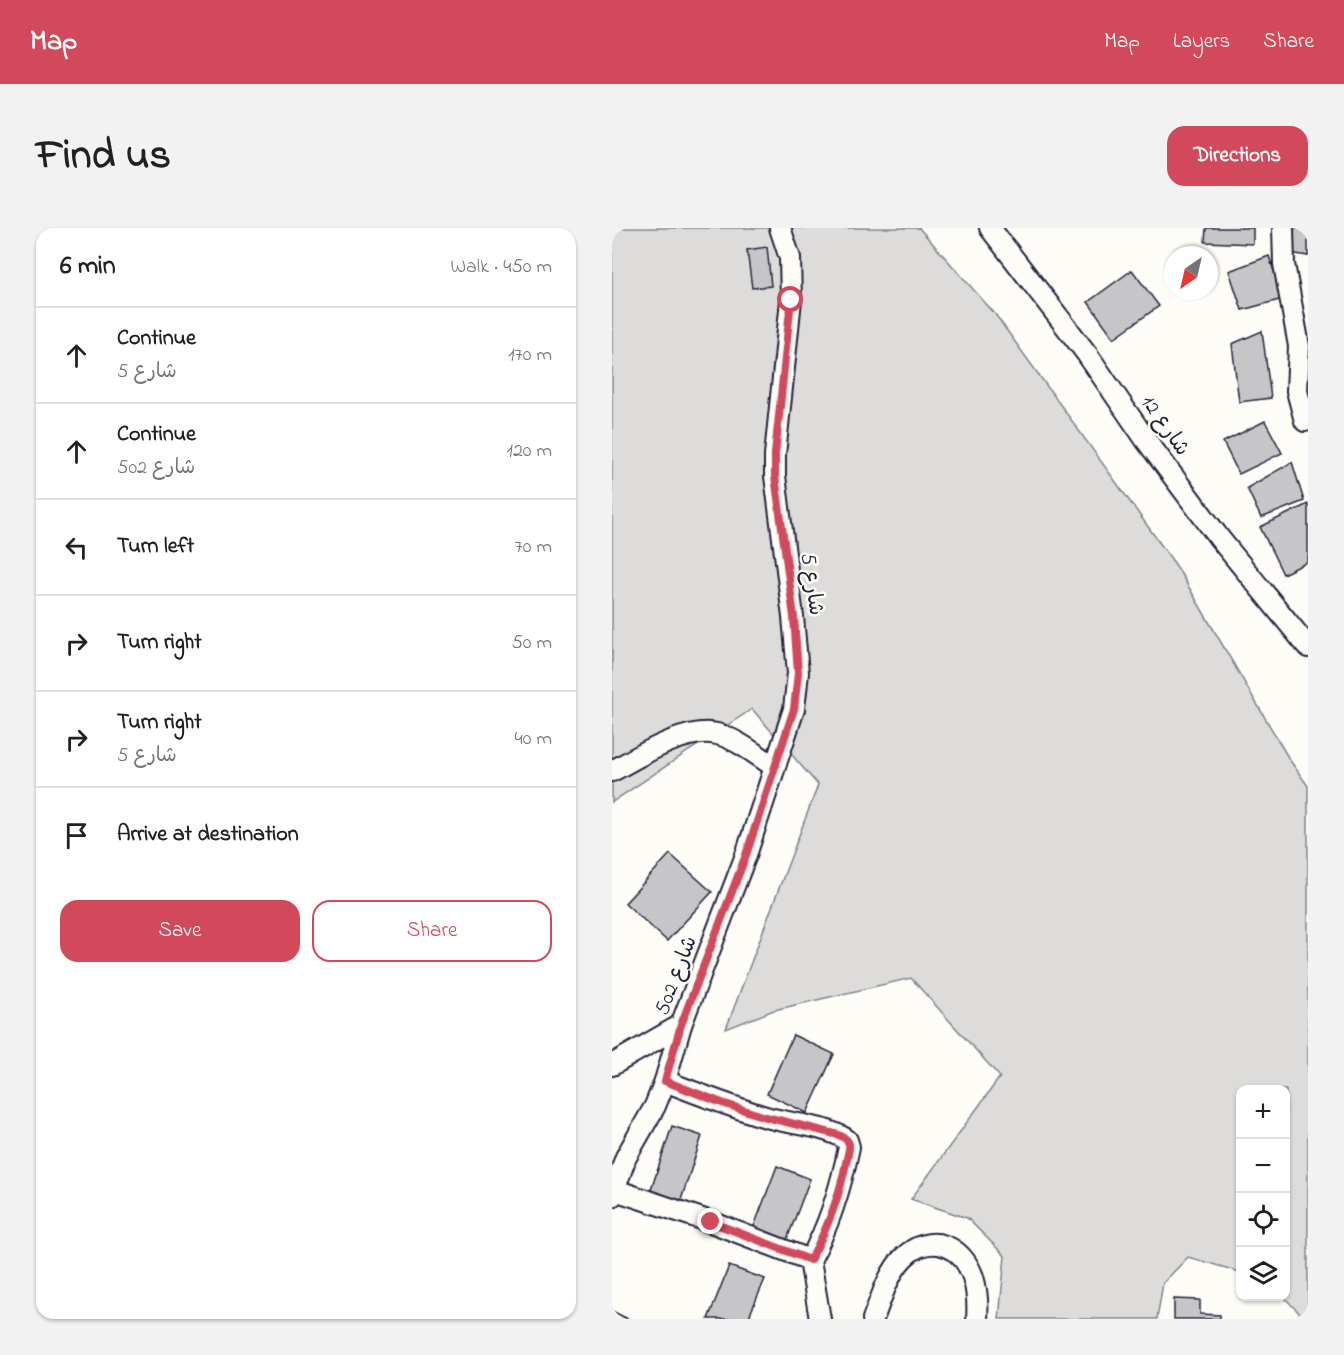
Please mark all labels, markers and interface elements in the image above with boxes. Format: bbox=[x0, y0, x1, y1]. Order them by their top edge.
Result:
text: Map bbox=[30, 22, 77, 63]
text: Map bbox=[1104, 27, 1140, 57]
text: Layers bbox=[1173, 27, 1230, 57]
text: Share bbox=[1263, 27, 1314, 57]
text: Find us bbox=[36, 126, 171, 187]
button: Directions bbox=[1167, 126, 1308, 186]
north arrow bbox=[1164, 246, 1218, 300]
text: 6 min bbox=[60, 248, 116, 286]
text: Walk · 450 m bbox=[450, 253, 552, 282]
route start bbox=[777, 286, 803, 312]
text: Continue bbox=[117, 323, 196, 355]
icon: ahead bbox=[60, 339, 93, 372]
text: 170 m bbox=[508, 341, 552, 370]
text: شارع 5 bbox=[117, 358, 177, 387]
street label: شارع 12 bbox=[1133, 390, 1196, 463]
text: Continue bbox=[117, 419, 196, 451]
icon: ahead bbox=[60, 435, 93, 468]
text: 120 m bbox=[507, 437, 552, 466]
text: شارع 502 bbox=[117, 454, 195, 483]
icon: left bbox=[60, 531, 93, 564]
text: Turn left bbox=[117, 531, 194, 563]
text: 70 m bbox=[515, 533, 552, 562]
street label: شارع 5 bbox=[792, 551, 830, 617]
icon: right bbox=[60, 627, 93, 660]
text: Turn right bbox=[117, 627, 202, 659]
text: 50 m bbox=[511, 629, 552, 658]
text: Turn right bbox=[117, 707, 202, 739]
icon: right bbox=[60, 723, 93, 756]
text: 40 m bbox=[515, 725, 552, 754]
text: شارع 5 bbox=[117, 742, 177, 771]
icon: arrive bbox=[60, 819, 93, 852]
text: Arrive at destination bbox=[117, 819, 299, 851]
button: Save bbox=[60, 900, 300, 962]
button: Share bbox=[312, 900, 552, 962]
street label: شارع 502 bbox=[648, 932, 706, 1019]
map controls bbox=[1236, 1085, 1290, 1301]
button: + bbox=[1236, 1085, 1290, 1139]
button: − bbox=[1236, 1139, 1290, 1193]
button: locate bbox=[1236, 1193, 1290, 1247]
route end bbox=[697, 1208, 723, 1234]
button: layers bbox=[1236, 1247, 1290, 1301]

